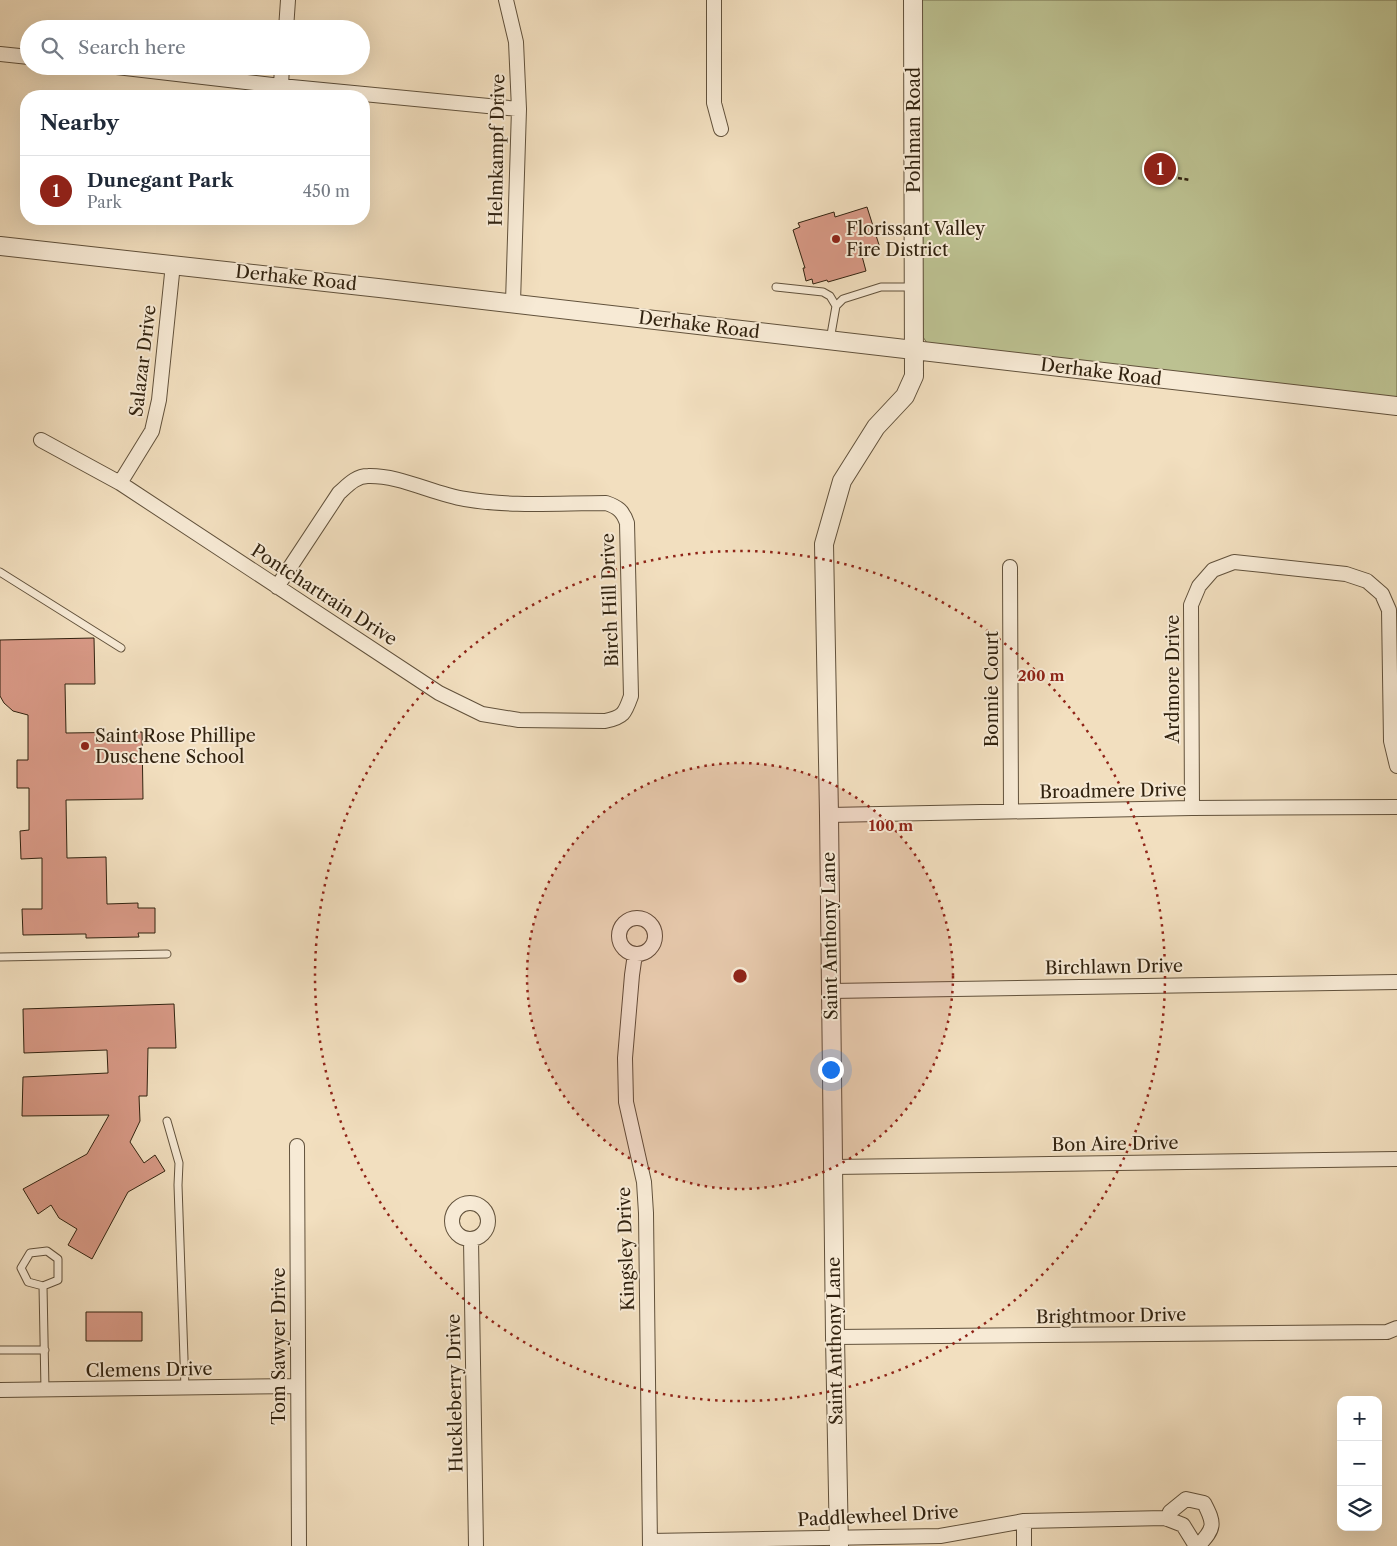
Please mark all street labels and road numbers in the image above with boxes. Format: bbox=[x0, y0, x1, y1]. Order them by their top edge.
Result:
street label: Pohlman Road bbox=[903, 67, 925, 193]
street label: Helmkampf Drive bbox=[485, 74, 509, 226]
street label: Derhake Road bbox=[234, 261, 358, 295]
street label: Salazar Drive bbox=[125, 304, 161, 418]
street label: Derhake Road bbox=[637, 307, 761, 343]
street label: Derhake Road bbox=[1039, 354, 1163, 390]
street label: Birch Hill Drive bbox=[597, 533, 623, 667]
street label: Pontchartrain Drive bbox=[247, 540, 401, 650]
street label: Ardmore Drive bbox=[1162, 615, 1184, 744]
street label: Bonnie Court bbox=[981, 630, 1003, 747]
street label: Broadmere Drive bbox=[1039, 779, 1187, 803]
street label: Saint Anthony Lane bbox=[818, 852, 842, 1020]
street label: Birchlawn Drive bbox=[1045, 955, 1183, 979]
street label: Bon Aire Drive bbox=[1051, 1132, 1179, 1156]
street label: Kingsley Drive bbox=[613, 1187, 639, 1311]
street label: Saint Anthony Lane bbox=[823, 1257, 847, 1425]
street label: Tom Sawyer Drive bbox=[268, 1267, 290, 1425]
street label: Brightmoor Drive bbox=[1036, 1304, 1186, 1328]
street label: Huckleberry Drive bbox=[443, 1313, 467, 1473]
street label: Clemens Drive bbox=[85, 1358, 213, 1382]
street label: Paddlewheel Drive bbox=[797, 1501, 959, 1531]

